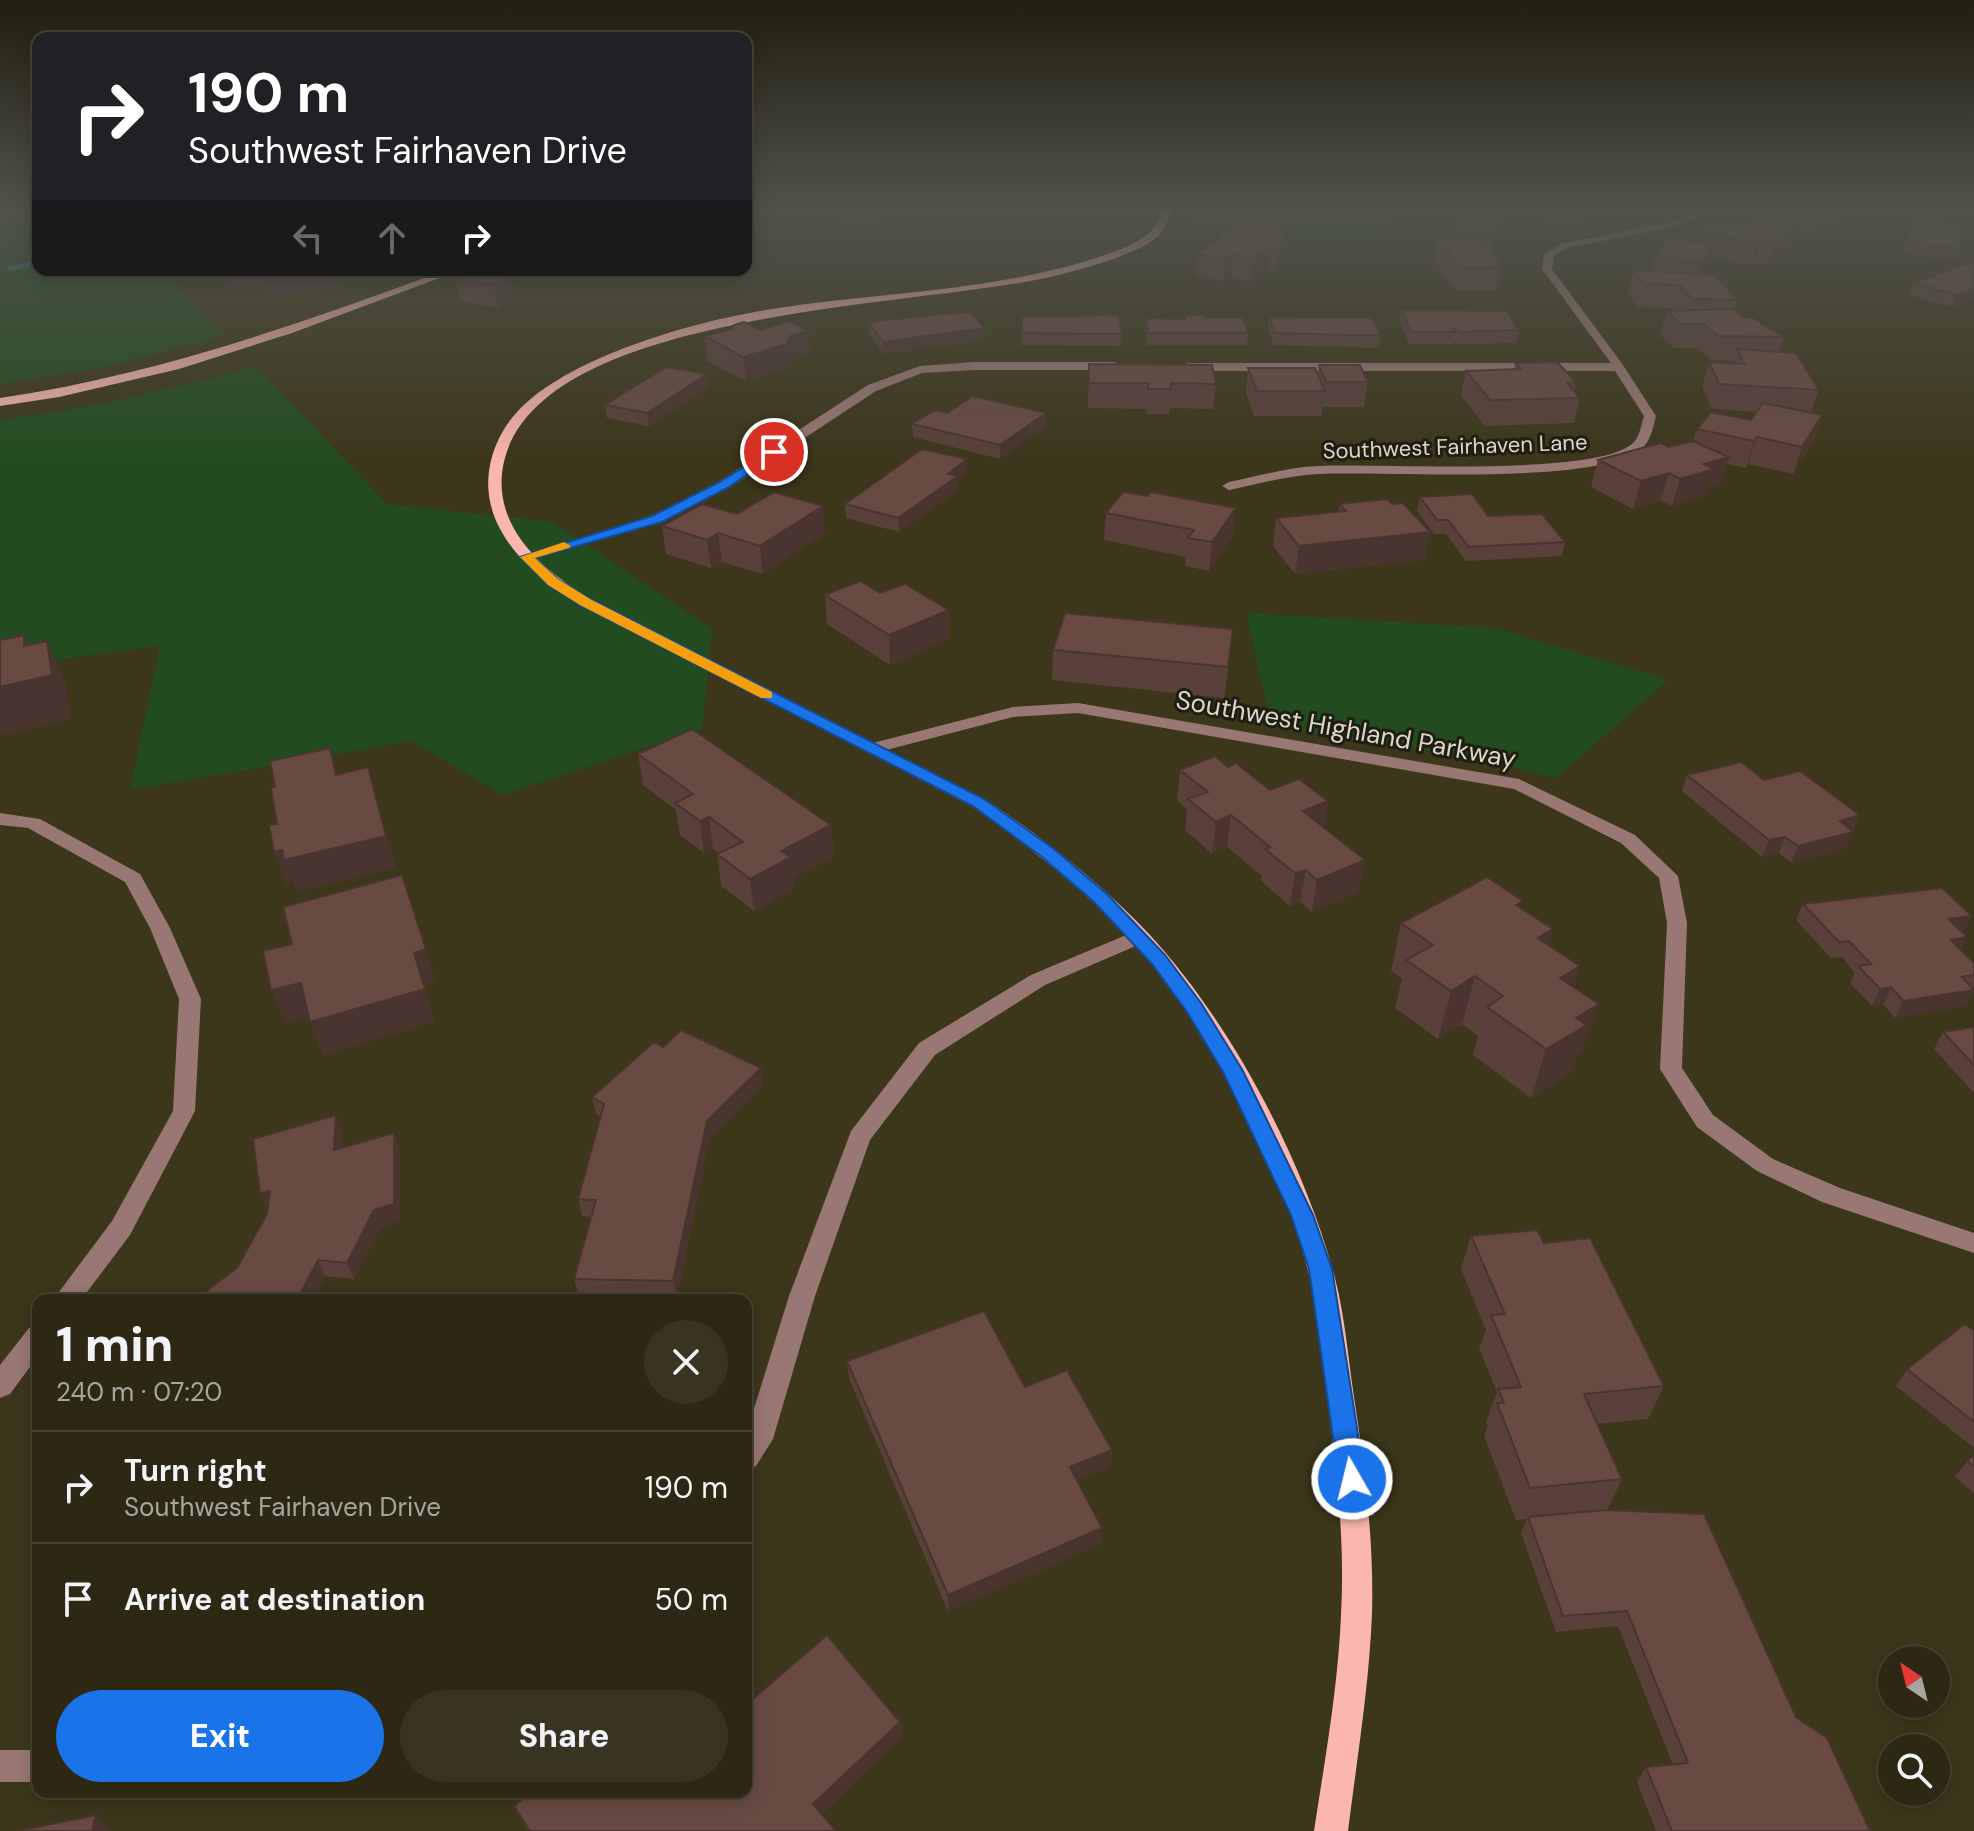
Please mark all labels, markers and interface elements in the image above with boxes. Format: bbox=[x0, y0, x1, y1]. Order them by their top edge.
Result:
text: 190 m bbox=[188, 56, 349, 129]
icon: right bbox=[56, 64, 160, 168]
text: Southwest Fairhaven Drive bbox=[188, 127, 627, 174]
icon: left bbox=[286, 216, 330, 260]
icon: ahead bbox=[370, 216, 414, 260]
icon: right bbox=[454, 216, 498, 260]
pin bbox=[740, 418, 808, 486]
street label: Southwest Fairhaven Lane bbox=[1322, 427, 1588, 466]
icon: arrive bbox=[752, 430, 796, 474]
street label: Southwest Highland Parkway bbox=[1173, 682, 1519, 776]
text: 1 min bbox=[56, 1313, 173, 1376]
button: close bbox=[644, 1320, 728, 1404]
text: 240 m · 07:20 bbox=[56, 1375, 222, 1409]
position arrow bbox=[1310, 1437, 1394, 1521]
text: Turn right bbox=[124, 1451, 267, 1490]
icon: right bbox=[56, 1465, 100, 1509]
text: 190 m bbox=[645, 1468, 728, 1507]
text: Southwest Fairhaven Drive bbox=[124, 1490, 441, 1524]
icon: arrive bbox=[56, 1577, 100, 1621]
text: Arrive at destination bbox=[124, 1580, 425, 1619]
text: 50 m bbox=[654, 1580, 728, 1619]
north arrow bbox=[1878, 1646, 1950, 1718]
map controls bbox=[1878, 1646, 1950, 1806]
button: Exit bbox=[56, 1690, 384, 1782]
button: Share bbox=[400, 1690, 728, 1782]
button: search bbox=[1878, 1734, 1950, 1806]

